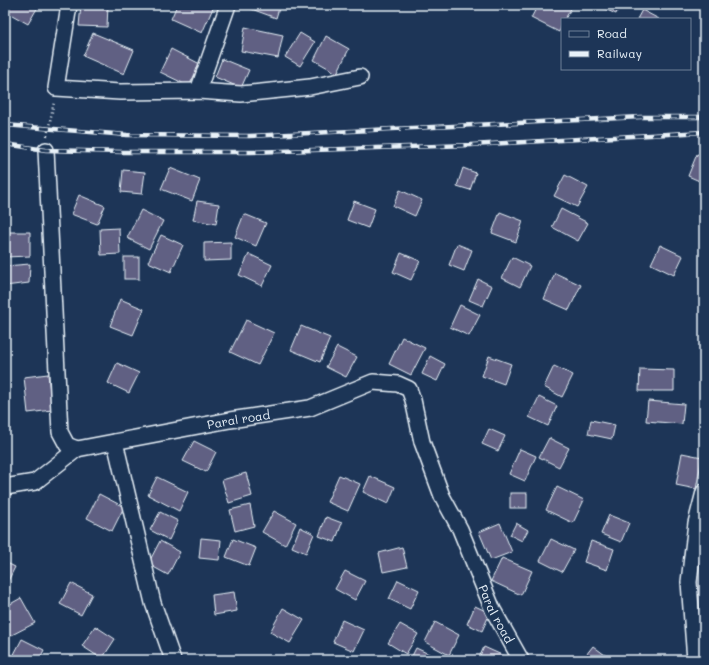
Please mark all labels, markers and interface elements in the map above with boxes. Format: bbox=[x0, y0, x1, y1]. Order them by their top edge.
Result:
legend bbox=[561, 18, 691, 70]
text: Road bbox=[597, 25, 627, 41]
text: Railway bbox=[597, 45, 642, 61]
street label: Paral road bbox=[206, 406, 271, 432]
street label: Paral road bbox=[475, 582, 518, 646]

